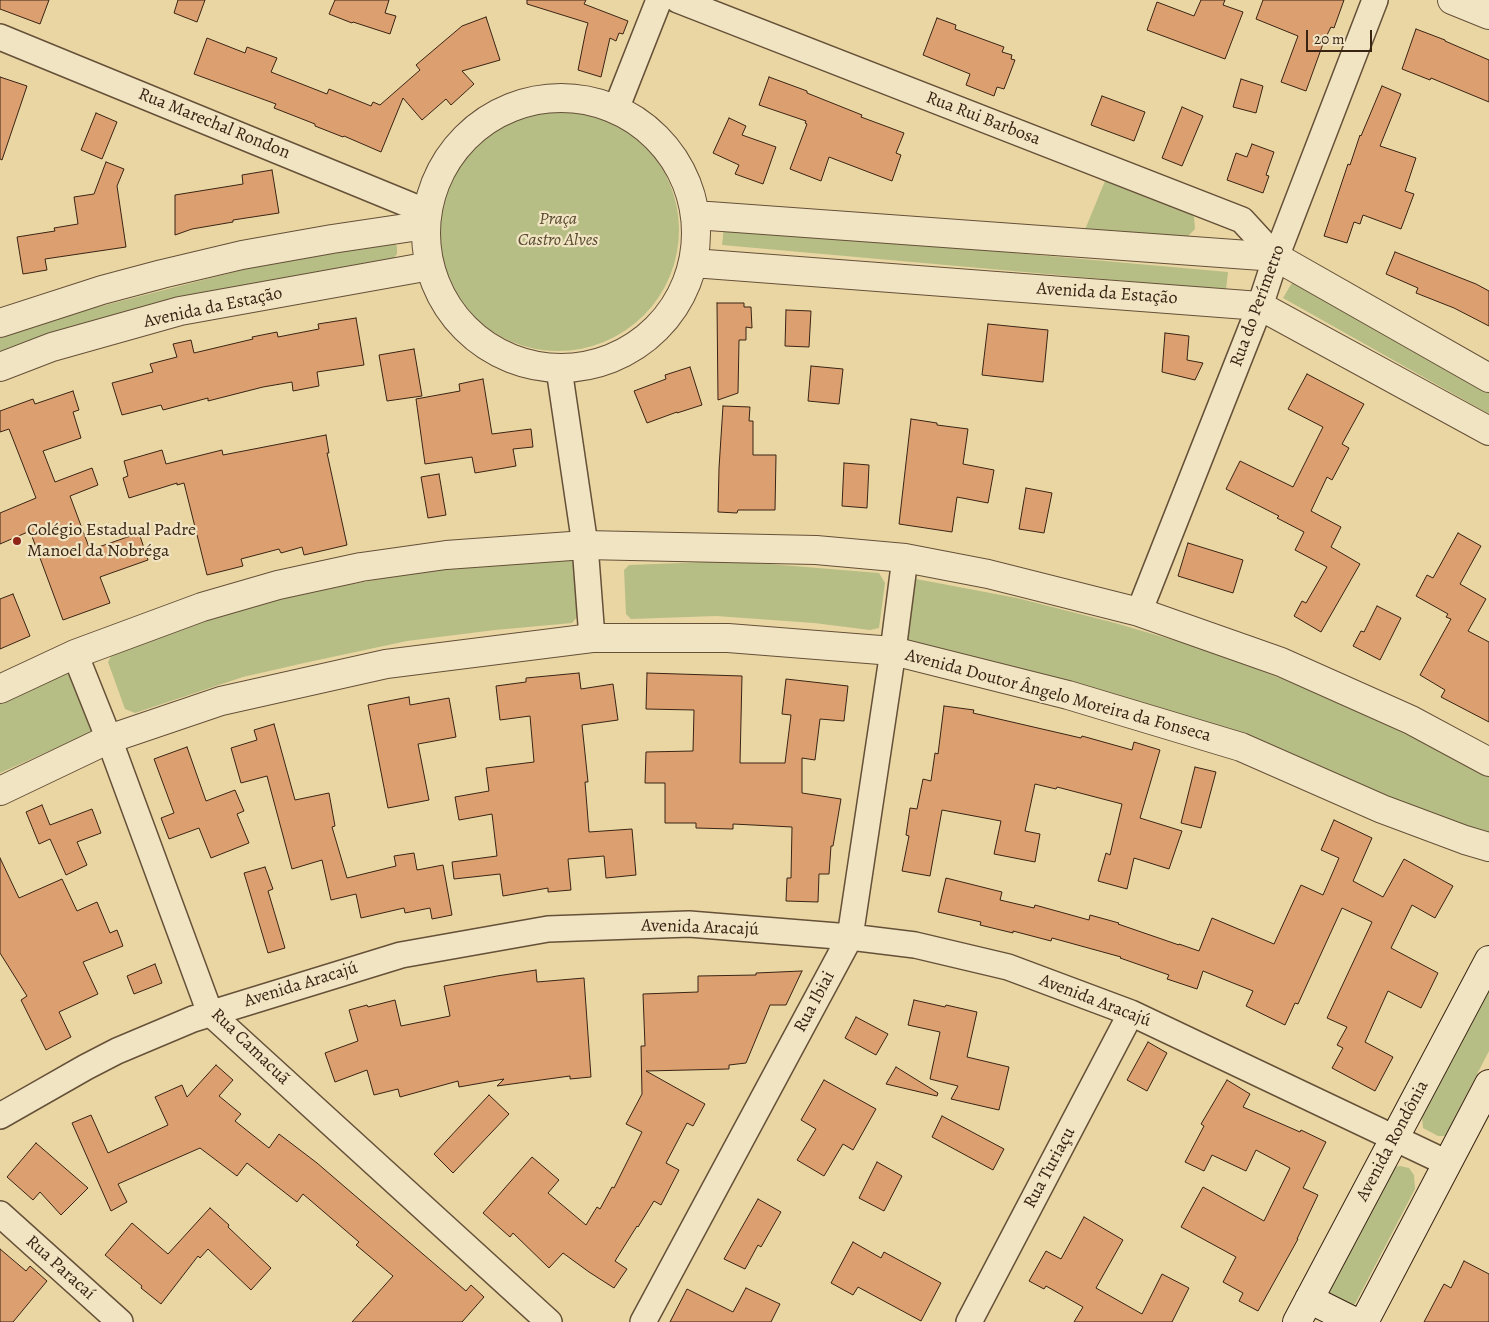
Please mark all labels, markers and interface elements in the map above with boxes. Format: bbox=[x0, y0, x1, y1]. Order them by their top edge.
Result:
scale bar bbox=[1309, 20, 1375, 52]
text: 20 m bbox=[1314, 29, 1345, 49]
street label: Rua Marechal Rondon bbox=[135, 84, 293, 164]
street label: Rua Rui Barbosa bbox=[923, 87, 1043, 151]
park label: Praça Castro Alves bbox=[518, 209, 598, 252]
street label: Rua do Perímetro bbox=[1226, 242, 1290, 370]
street label: Avenida da Estação bbox=[1036, 278, 1178, 310]
street label: Avenida da Estação bbox=[142, 283, 284, 333]
place label: Colégio Estadual Padre Manoel da Nobréga bbox=[27, 520, 196, 562]
marker: Colégio Estadual Padre Manoel da Nobréga bbox=[11, 535, 23, 547]
street label: Avenida Doutor Ângelo Moreira da Fonseca bbox=[903, 645, 1213, 747]
street label: Avenida Aracajú bbox=[641, 915, 759, 941]
street label: Avenida Aracajú bbox=[242, 957, 360, 1013]
street label: Rua Ibiai bbox=[790, 968, 840, 1036]
street label: Avenida Aracajú bbox=[1036, 970, 1154, 1032]
street label: Rua Camacuã bbox=[206, 1004, 294, 1090]
street label: Avenida Rondônia bbox=[1352, 1077, 1434, 1205]
street label: Rua Turiaçu bbox=[1020, 1124, 1080, 1212]
street label: Rua Paracaí bbox=[21, 1231, 99, 1305]

